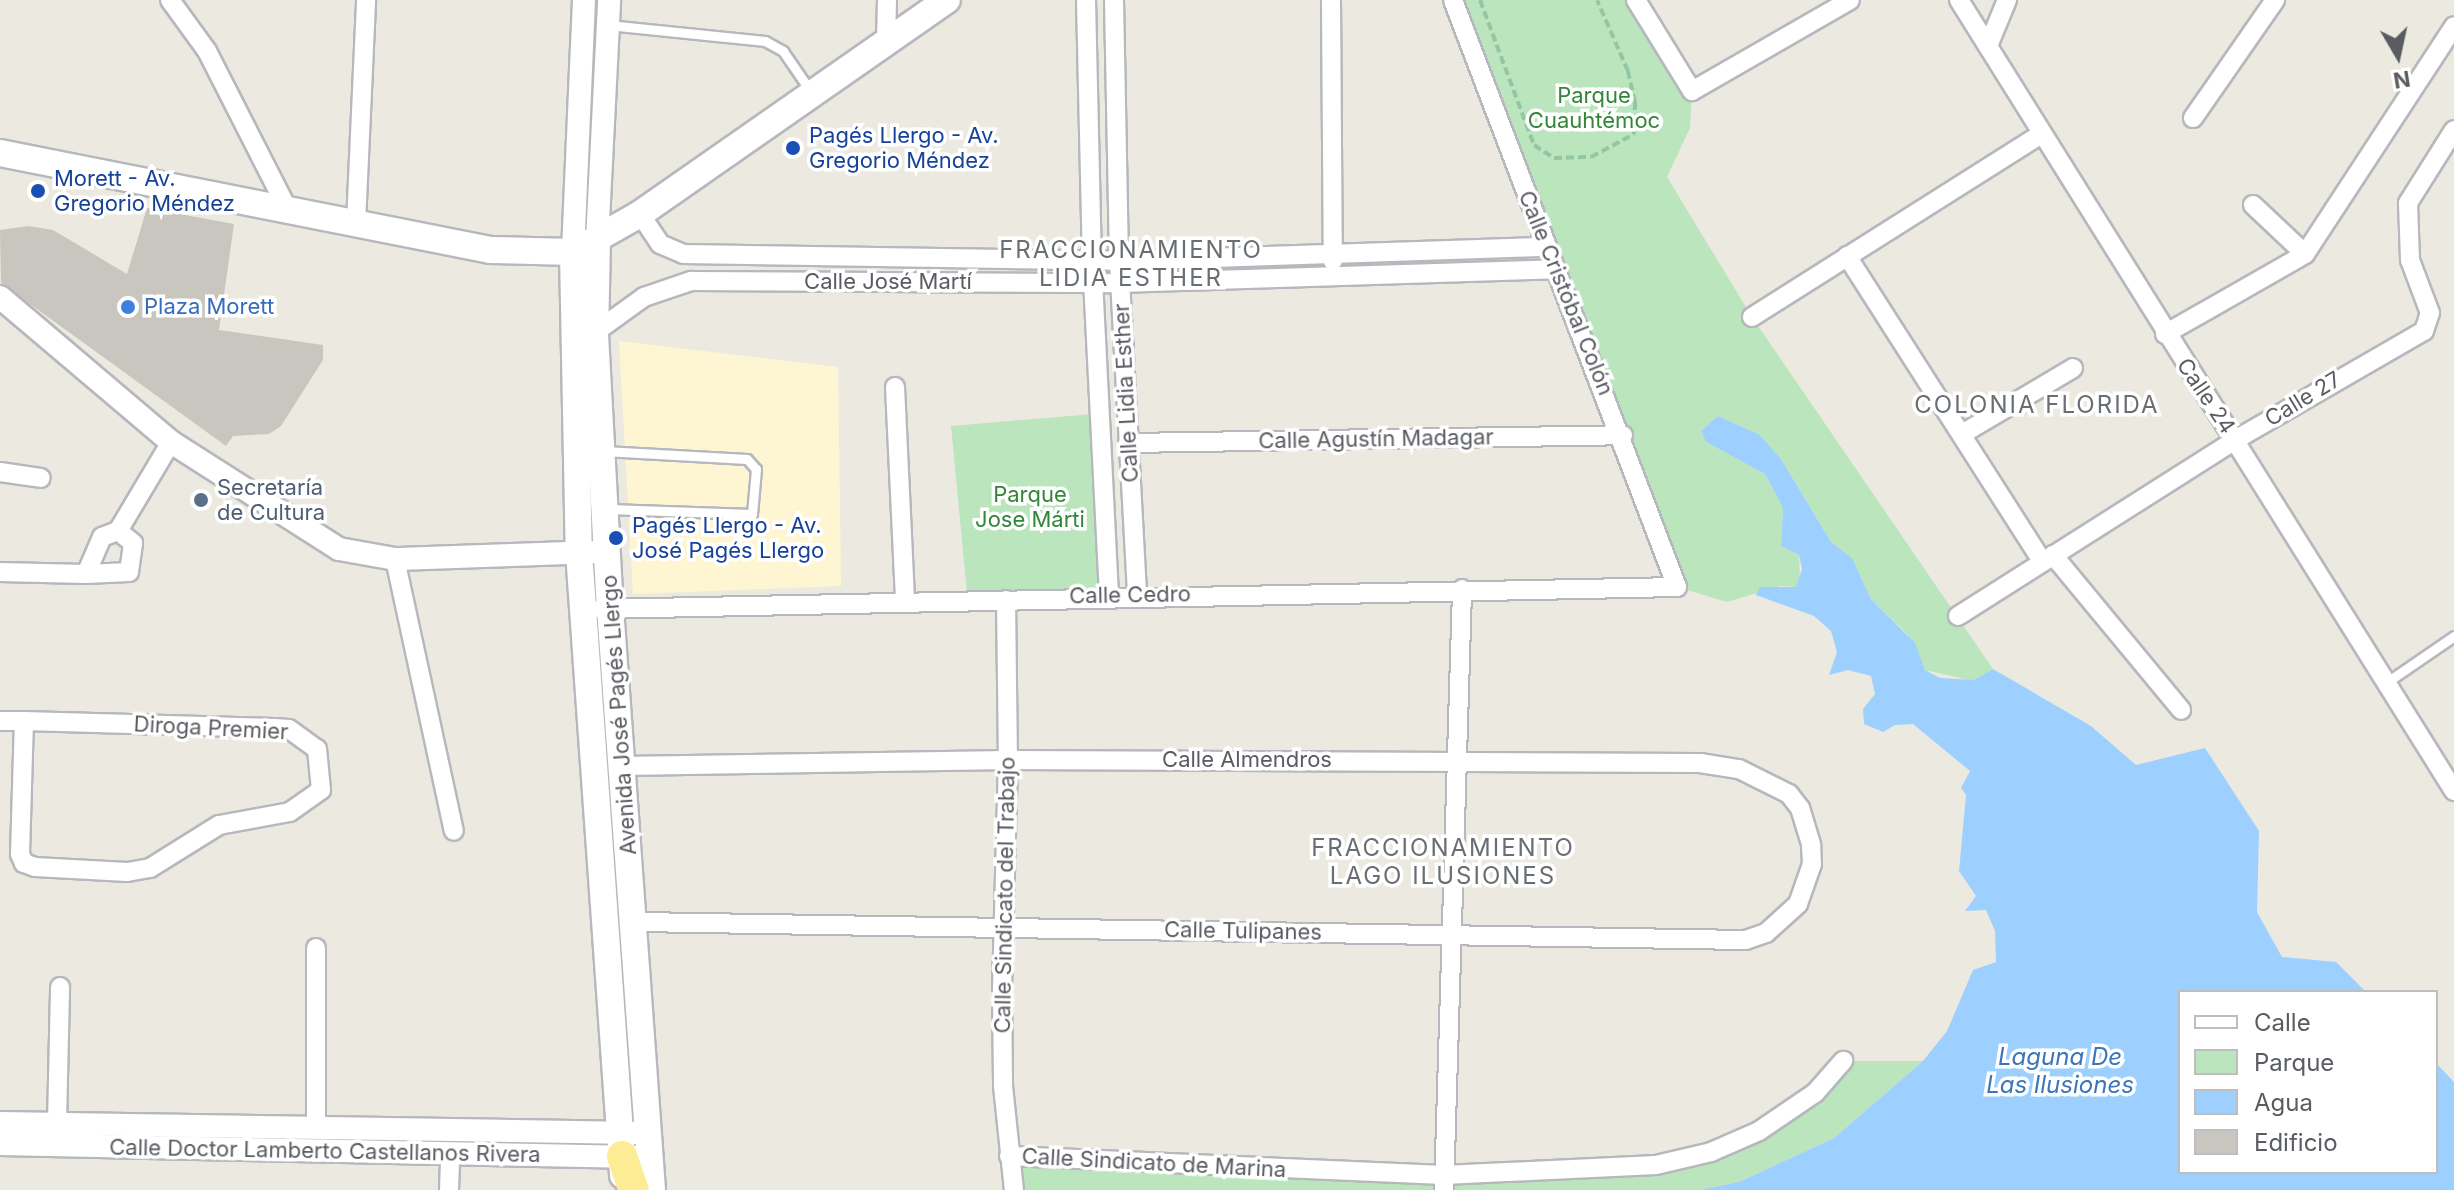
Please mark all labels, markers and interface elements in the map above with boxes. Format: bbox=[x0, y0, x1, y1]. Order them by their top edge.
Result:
north arrow bbox=[2358, 16, 2438, 96]
text: N bbox=[2391, 66, 2412, 94]
park label: Parque Cuauhtémoc bbox=[1528, 82, 1660, 134]
place label: Pagés Llergo - Av. Gregorio Méndez bbox=[809, 122, 999, 174]
marker: Pagés Llergo - Av. Gregorio Méndez bbox=[784, 139, 802, 157]
place label: Morett - Av. Gregorio Méndez bbox=[54, 165, 235, 216]
marker: Morett - Av. Gregorio Méndez bbox=[29, 182, 47, 200]
street label: Calle Cristóbal Colón bbox=[1513, 187, 1619, 399]
district label: FRACCIONAMIENTO LIDIA ESTHER bbox=[999, 236, 1263, 292]
street label: Calle José Martí bbox=[804, 269, 972, 295]
place label: Plaza Morett bbox=[144, 294, 274, 320]
marker: Plaza Morett bbox=[119, 298, 137, 316]
street label: Calle Lidia Esther bbox=[1108, 303, 1144, 483]
street label: Calle 24 bbox=[2171, 353, 2241, 439]
street label: Calle 27 bbox=[2260, 366, 2346, 432]
district label: COLONIA FLORIDA bbox=[1914, 391, 2160, 419]
street label: Calle Agustín Madagar bbox=[1258, 424, 1494, 454]
place label: Secretaría de Cultura bbox=[217, 474, 325, 526]
park label: Parque Jose Márti bbox=[975, 481, 1085, 532]
marker: Secretaría de Cultura bbox=[192, 491, 210, 509]
place label: Pagés Llergo - Av. José Pagés Llergo bbox=[632, 512, 824, 564]
marker: Pagés Llergo - Av. José Pagés Llergo bbox=[607, 529, 625, 547]
street label: Avenida José Pagés Llergo bbox=[596, 574, 642, 856]
street label: Calle Cedro bbox=[1069, 581, 1191, 609]
street label: Diroga Premier bbox=[133, 711, 289, 745]
street label: Calle Almendros bbox=[1162, 747, 1332, 773]
street label: Calle Sindicato del Trabajo bbox=[989, 756, 1021, 1034]
district label: FRACCIONAMIENTO LAGO ILUSIONES bbox=[1311, 834, 1575, 890]
street label: Calle Tulipanes bbox=[1164, 916, 1322, 946]
legend bbox=[2178, 990, 2438, 1174]
text: Calle bbox=[2254, 1008, 2311, 1037]
water label: Laguna De Las Ilusiones bbox=[1986, 1043, 2134, 1099]
text: Parque bbox=[2254, 1048, 2334, 1077]
text: Agua bbox=[2254, 1088, 2313, 1117]
text: Edificio bbox=[2254, 1128, 2338, 1157]
street label: Calle Doctor Lamberto Castellanos Rivera bbox=[109, 1134, 541, 1168]
street label: Calle Sindicato de Marina bbox=[1021, 1143, 1287, 1183]

